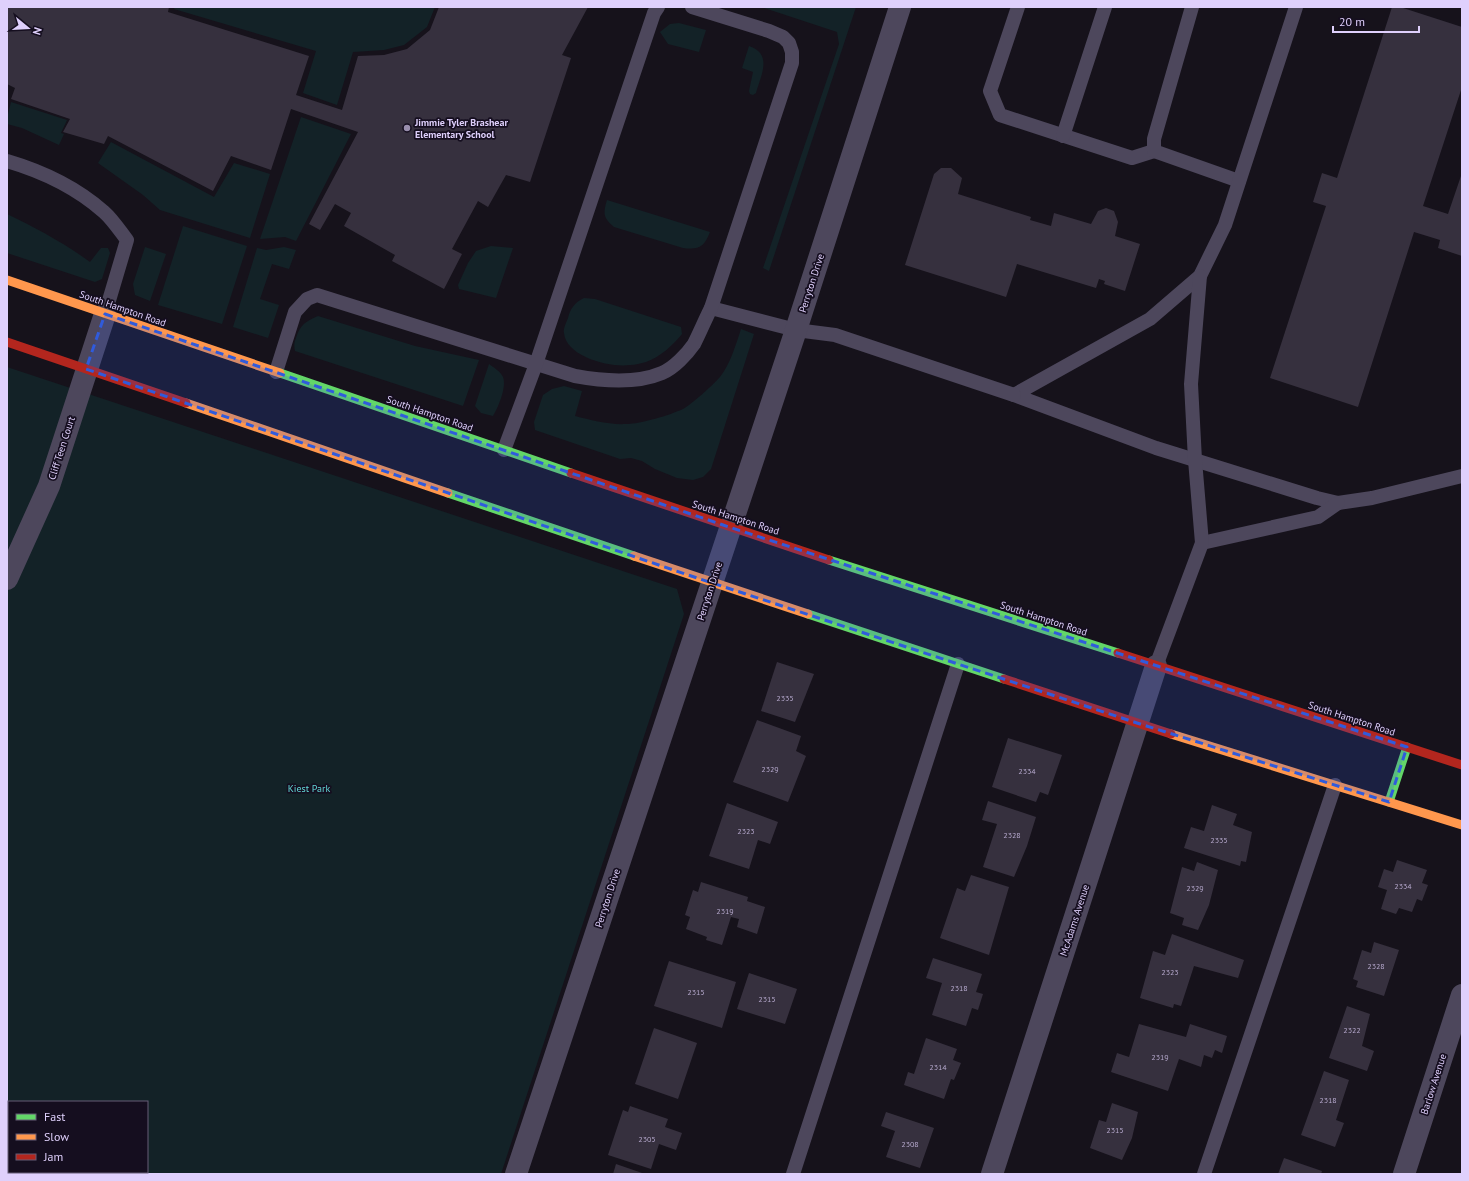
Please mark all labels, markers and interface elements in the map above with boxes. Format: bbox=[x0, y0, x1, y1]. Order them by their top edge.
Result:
north arrow bbox=[8, 8, 48, 48]
scale bar bbox=[1333, 8, 1419, 34]
text: 20 m bbox=[1339, 14, 1365, 29]
text: N bbox=[30, 25, 45, 37]
place label: Jimmie Tyler Brashear Elementary School bbox=[414, 116, 508, 141]
marker: Jimmie Tyler Brashear Elementary School bbox=[402, 123, 412, 133]
street label: Perryton Drive bbox=[796, 252, 827, 314]
street label: South Hampton Road bbox=[78, 288, 168, 329]
street label: South Hampton Road bbox=[385, 393, 475, 434]
street label: Cliff Teen Court bbox=[45, 414, 78, 481]
street label: South Hampton Road bbox=[691, 497, 781, 538]
street label: Perryton Drive bbox=[694, 560, 725, 622]
street label: South Hampton Road bbox=[999, 598, 1089, 639]
house number: 2335 bbox=[776, 693, 794, 703]
street label: South Hampton Road bbox=[1307, 698, 1397, 739]
house number: 2329 bbox=[761, 764, 779, 774]
house number: 2334 bbox=[1018, 766, 1036, 776]
park label: Kiest Park bbox=[288, 782, 330, 795]
house number: 2323 bbox=[737, 826, 755, 836]
house number: 2328 bbox=[1003, 830, 1021, 840]
house number: 2335 bbox=[1210, 835, 1228, 845]
street label: Perryton Drive bbox=[592, 867, 623, 929]
house number: 2334 bbox=[1394, 881, 1412, 891]
street label: McAdams Avenue bbox=[1057, 883, 1092, 958]
house number: 2329 bbox=[1186, 883, 1204, 893]
house number: 2319 bbox=[716, 906, 734, 916]
house number: 2328 bbox=[1367, 961, 1385, 971]
house number: 2323 bbox=[1161, 967, 1179, 977]
house number: 2318 bbox=[950, 983, 968, 993]
house number: 2315 bbox=[687, 987, 705, 997]
house number: 2315 bbox=[758, 994, 776, 1004]
house number: 2322 bbox=[1343, 1025, 1361, 1035]
house number: 2319 bbox=[1151, 1052, 1169, 1062]
street label: Barlow Avenue bbox=[1418, 1052, 1449, 1116]
house number: 2314 bbox=[929, 1062, 947, 1072]
house number: 2318 bbox=[1319, 1095, 1337, 1105]
legend bbox=[8, 1101, 148, 1173]
text: Fast bbox=[44, 1109, 65, 1124]
house number: 2315 bbox=[1106, 1125, 1124, 1135]
text: Slow bbox=[44, 1129, 69, 1144]
house number: 2305 bbox=[638, 1134, 656, 1144]
house number: 2308 bbox=[901, 1139, 919, 1149]
text: Jam bbox=[43, 1149, 63, 1164]

